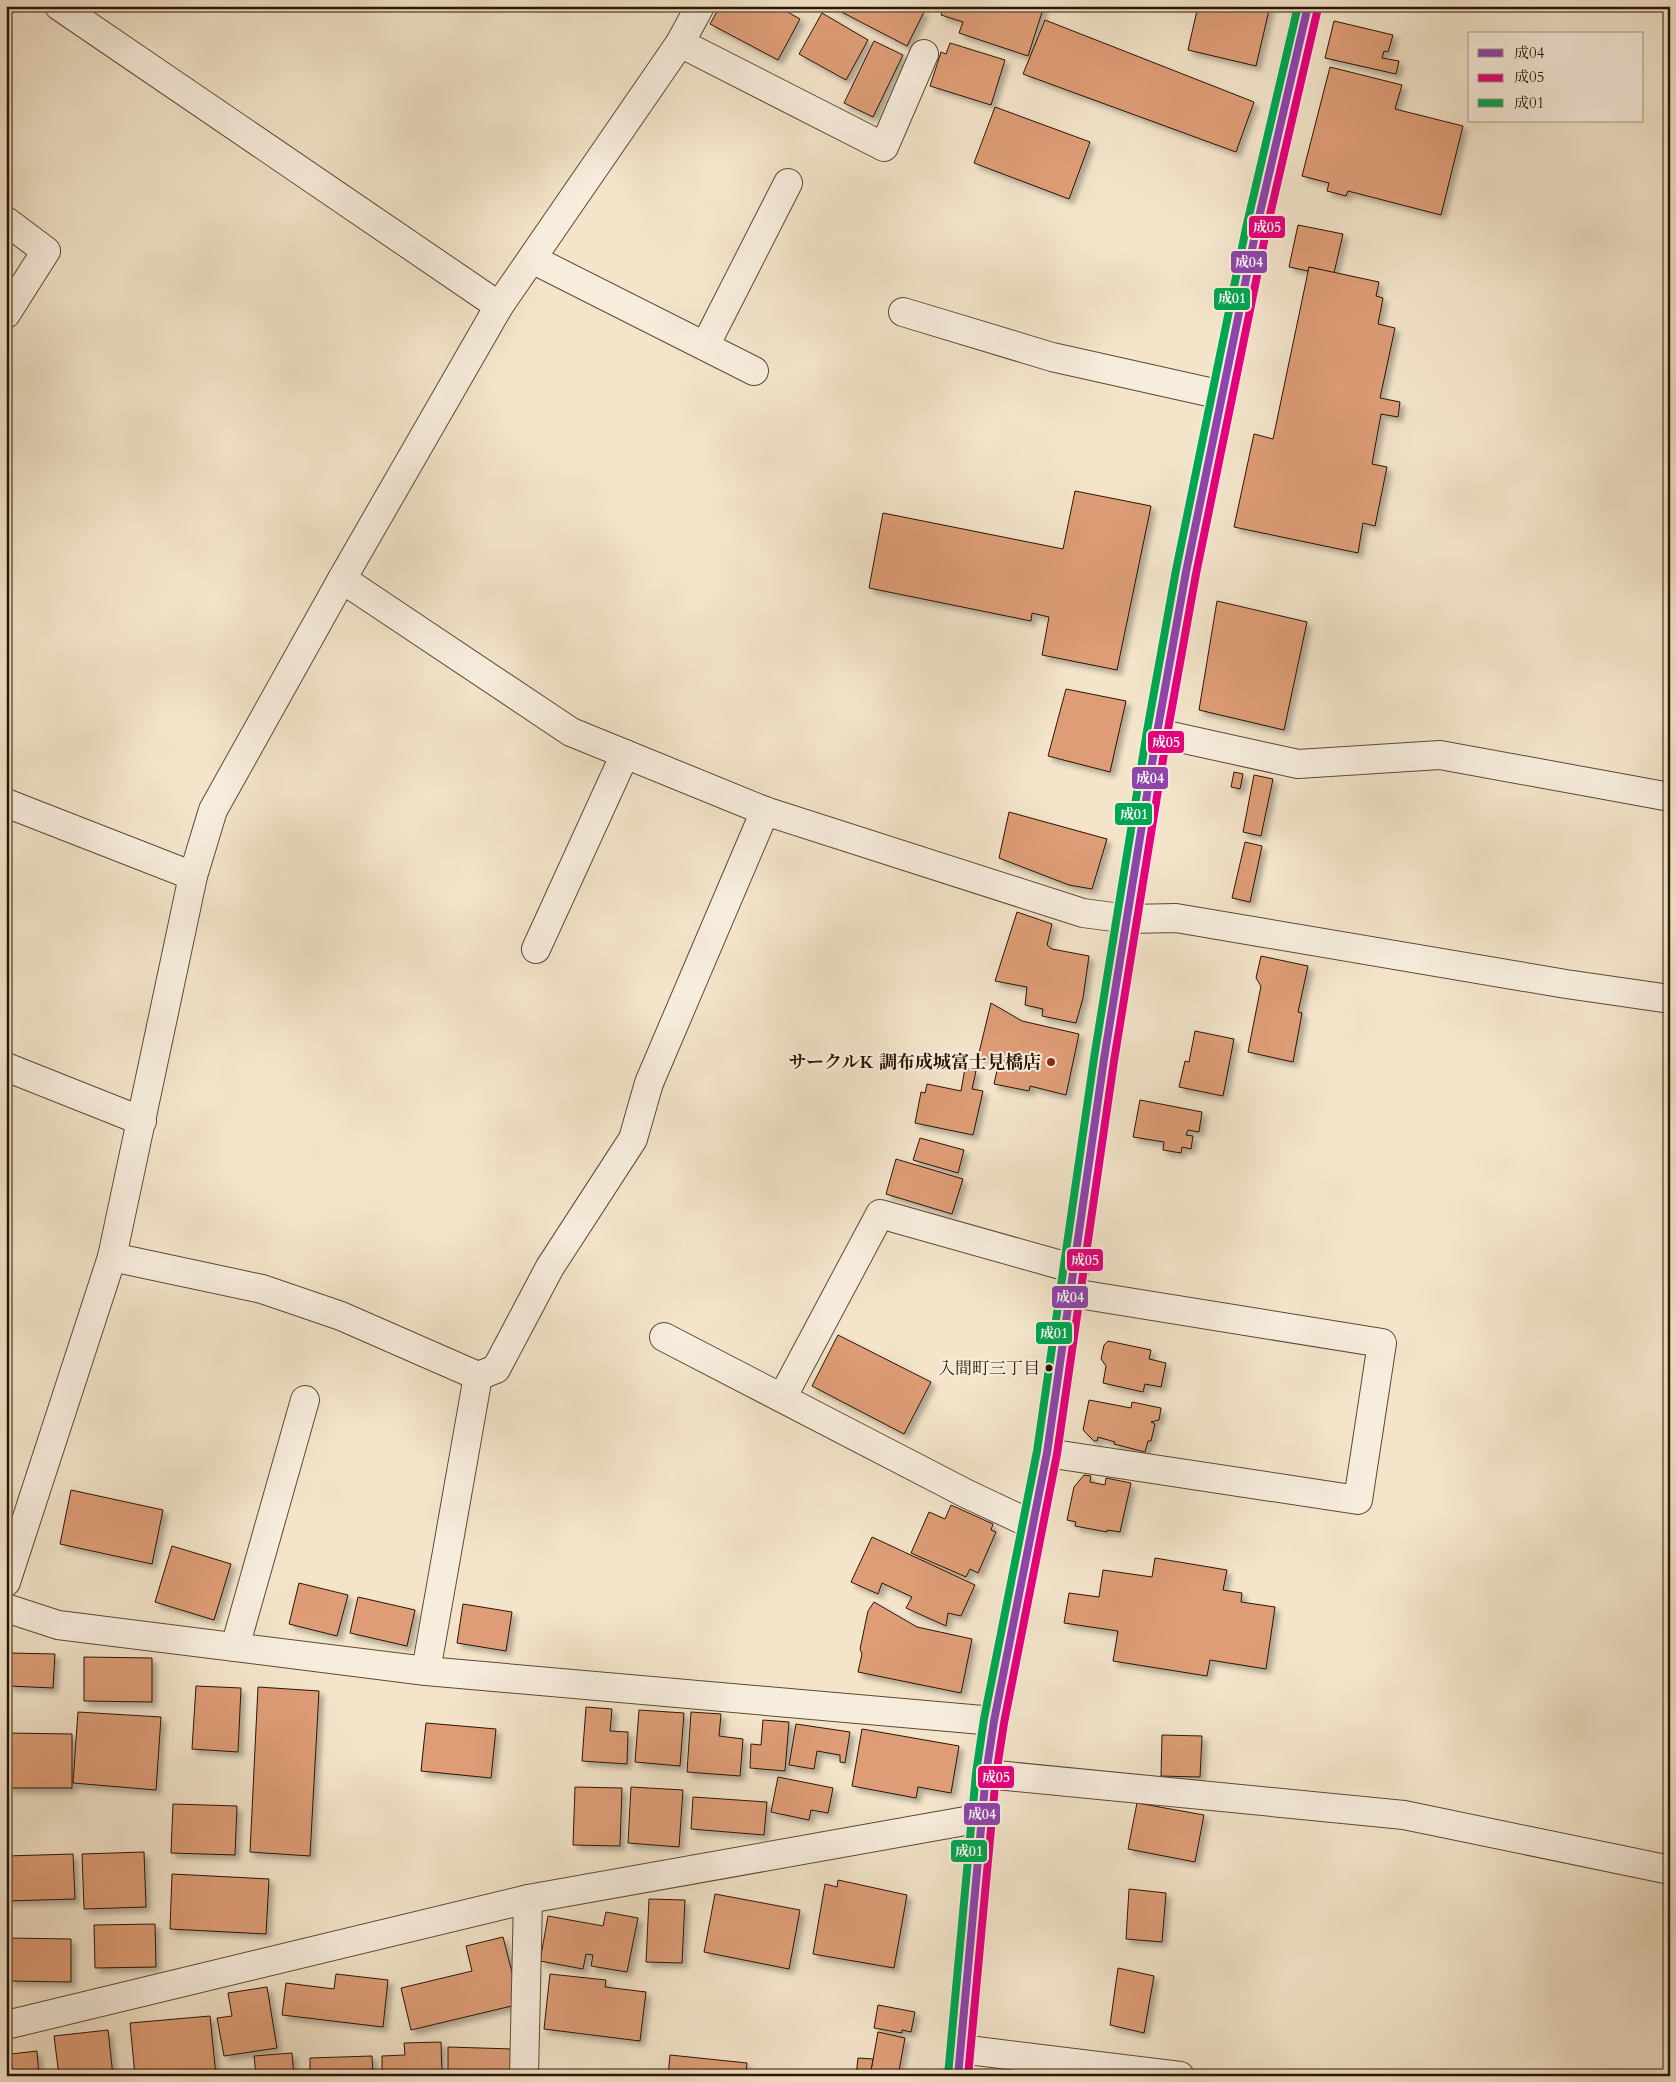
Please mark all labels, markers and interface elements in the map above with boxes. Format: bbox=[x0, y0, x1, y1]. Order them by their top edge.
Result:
legend bbox=[1468, 32, 1644, 122]
text: 成04 bbox=[1514, 43, 1545, 63]
text: 成05 bbox=[1514, 67, 1544, 87]
text: 成01 bbox=[1514, 93, 1544, 113]
line badge: 成05 bbox=[1248, 215, 1286, 239]
text: 成05 bbox=[1253, 218, 1281, 237]
line badge: 成04 bbox=[1230, 250, 1268, 274]
text: 成04 bbox=[1235, 253, 1263, 272]
line badge: 成01 bbox=[1213, 287, 1251, 311]
text: 成01 bbox=[1218, 289, 1246, 308]
line badge: 成05 bbox=[1147, 730, 1185, 754]
text: 成05 bbox=[1152, 733, 1180, 752]
line badge: 成04 bbox=[1131, 766, 1169, 790]
text: 成04 bbox=[1136, 769, 1164, 788]
line badge: 成01 bbox=[1114, 802, 1153, 826]
text: 成01 bbox=[1120, 805, 1148, 824]
place label: サークルK 調布成城富士見橋店 bbox=[788, 1050, 1041, 1075]
marker: サークルK 調布成城富士見橋店 bbox=[1045, 1056, 1057, 1068]
line badge: 成05 bbox=[1066, 1248, 1104, 1272]
text: 成05 bbox=[1071, 1251, 1099, 1270]
line badge: 成04 bbox=[1051, 1285, 1089, 1309]
text: 成04 bbox=[1056, 1288, 1084, 1307]
line badge: 成01 bbox=[1035, 1321, 1073, 1345]
text: 成01 bbox=[1040, 1324, 1068, 1343]
place label: 入間町三丁目 bbox=[938, 1357, 1040, 1380]
marker: 入間町三丁目 bbox=[1044, 1363, 1054, 1373]
line badge: 成05 bbox=[977, 1765, 1015, 1789]
text: 成05 bbox=[982, 1768, 1010, 1787]
line badge: 成04 bbox=[963, 1802, 1001, 1826]
text: 成04 bbox=[968, 1805, 996, 1824]
line badge: 成01 bbox=[950, 1839, 988, 1863]
text: 成01 bbox=[955, 1842, 983, 1861]

